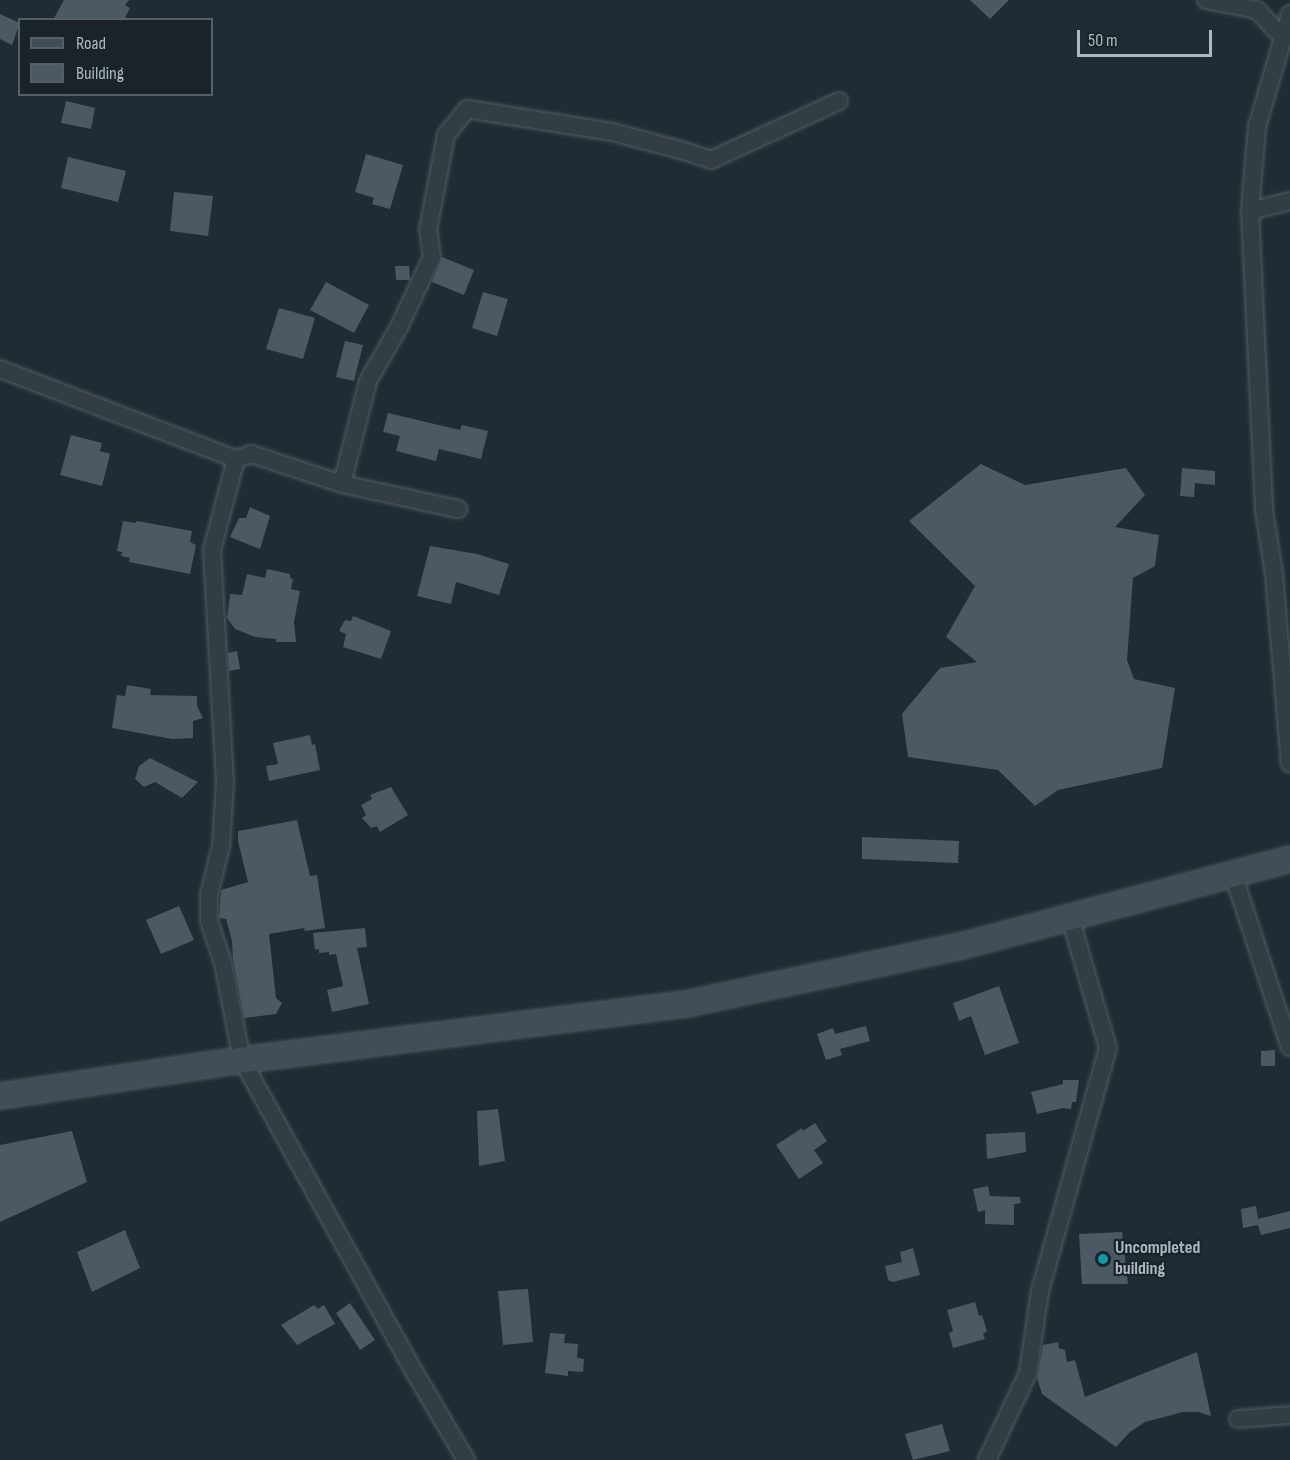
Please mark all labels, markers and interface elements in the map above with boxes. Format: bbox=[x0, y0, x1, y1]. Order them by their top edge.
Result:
legend bbox=[18, 18, 213, 96]
scale bar bbox=[1080, 18, 1215, 56]
text: 50 m bbox=[1088, 30, 1118, 51]
text: Road bbox=[76, 33, 106, 54]
text: Building bbox=[76, 63, 124, 84]
place label: Uncompleted building bbox=[1115, 1238, 1200, 1280]
marker: Uncompleted building bbox=[1096, 1252, 1110, 1266]

